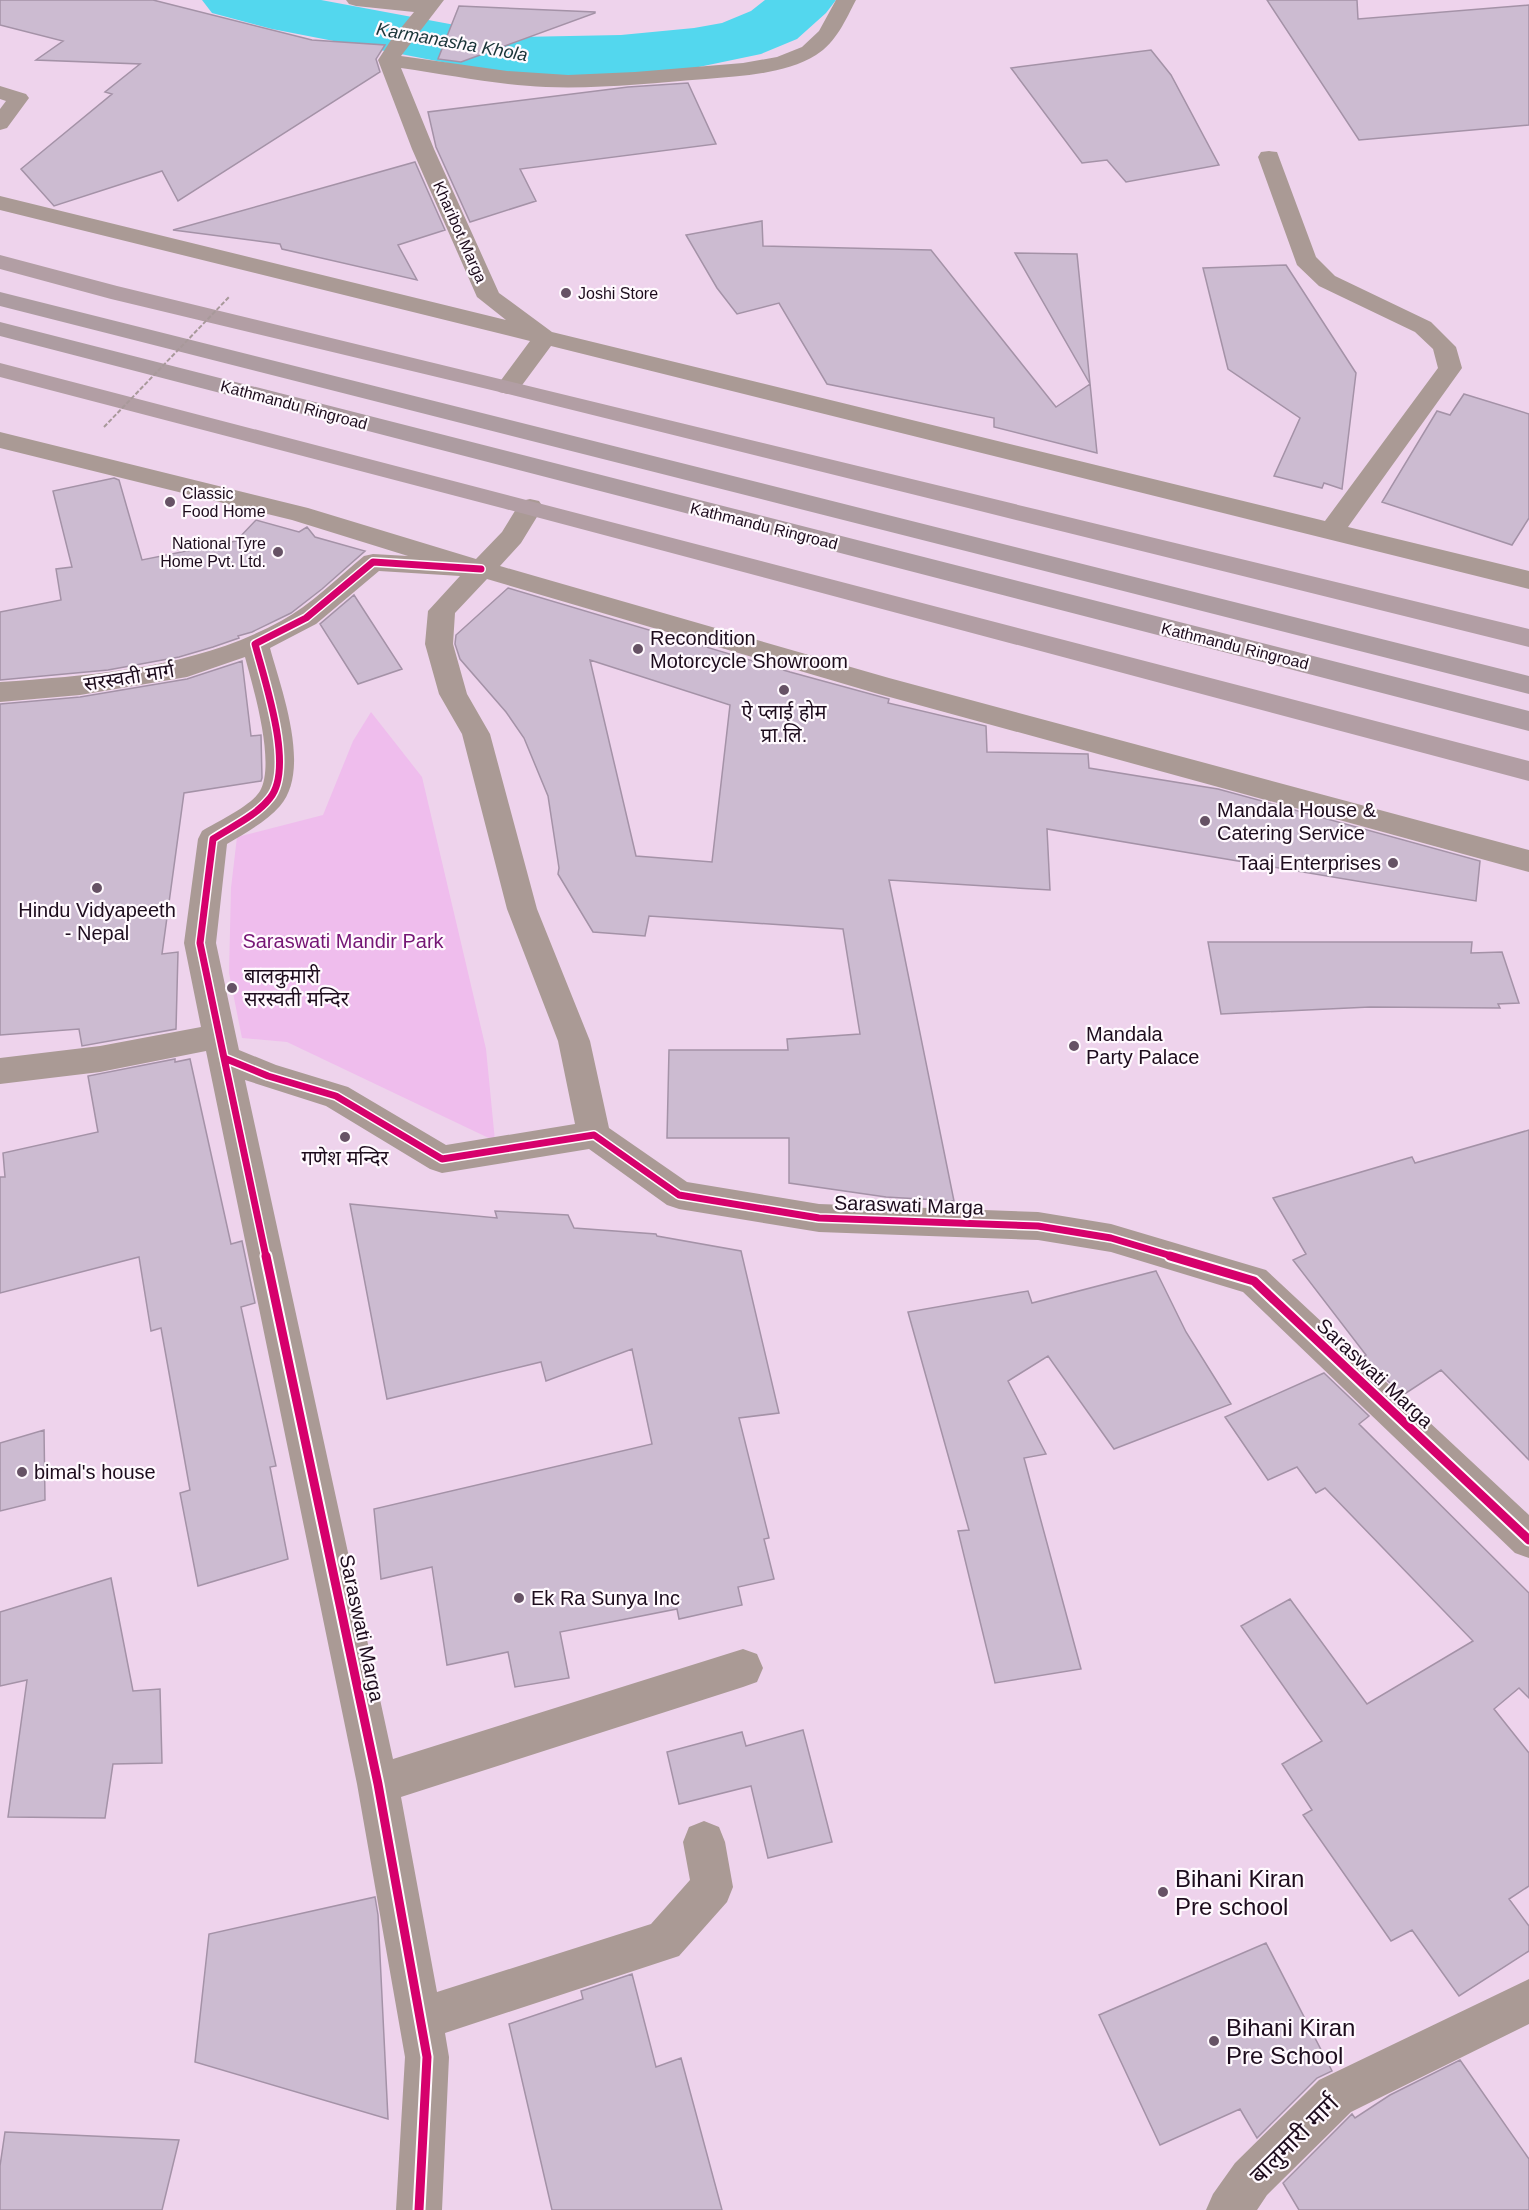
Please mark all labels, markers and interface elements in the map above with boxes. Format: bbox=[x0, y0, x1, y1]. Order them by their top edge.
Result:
water label: Karmanasha Khola bbox=[375, 19, 529, 65]
street label: Kharibot Marga bbox=[430, 179, 490, 286]
place label: Joshi Store bbox=[578, 285, 658, 302]
marker: Joshi Store bbox=[559, 286, 573, 300]
street label: Kathmandu Ringroad bbox=[219, 377, 369, 433]
place label: Classic Food Home bbox=[182, 485, 266, 520]
marker: Classic Food Home bbox=[163, 495, 177, 509]
street label: Kathmandu Ringroad bbox=[689, 499, 839, 553]
place label: National Tyre Home Pvt. Ltd. bbox=[160, 535, 266, 570]
marker: National Tyre Home Pvt. Ltd. bbox=[271, 545, 285, 559]
street label: Kathmandu Ringroad bbox=[1160, 619, 1310, 673]
place label: Recondition Motorcycle Showroom bbox=[650, 627, 848, 672]
marker: Recondition Motorcycle Showroom bbox=[631, 642, 645, 656]
street label: सरस्वती मार्ग bbox=[82, 658, 177, 695]
marker: ऐ प्लाई होम प्रा.लि. bbox=[777, 683, 791, 697]
place label: ऐ प्लाई होम प्रा.लि. bbox=[741, 700, 828, 746]
place label: Mandala House & Catering Service bbox=[1217, 799, 1377, 844]
marker: Mandala House & Catering Service bbox=[1198, 814, 1212, 828]
place label: Taaj Enterprises bbox=[1238, 852, 1381, 874]
marker: Taaj Enterprises bbox=[1386, 856, 1400, 870]
marker: Hindu Vidyapeeth - Nepal bbox=[90, 881, 104, 895]
place label: Hindu Vidyapeeth - Nepal bbox=[18, 899, 176, 944]
park label: Saraswati Mandir Park bbox=[242, 930, 445, 952]
place label: बालकुमारी सरस्वती मन्दिर bbox=[244, 964, 350, 1010]
marker: बालकुमारी सरस्वती मन्दिर bbox=[225, 981, 239, 995]
place label: Mandala Party Palace bbox=[1086, 1023, 1199, 1068]
marker: Mandala Party Palace bbox=[1067, 1039, 1081, 1053]
marker: गणेश मन्दिर bbox=[338, 1130, 352, 1144]
place label: गणेश मन्दिर bbox=[302, 1146, 389, 1169]
street label: Saraswati Marga bbox=[834, 1191, 985, 1219]
street label: Saraswati Marga bbox=[1313, 1314, 1438, 1433]
place label: bimal's house bbox=[34, 1461, 156, 1483]
marker: bimal's house bbox=[15, 1465, 29, 1479]
street label: Saraswati Marga bbox=[336, 1552, 389, 1705]
place label: Ek Ra Sunya Inc bbox=[531, 1587, 680, 1609]
marker: Ek Ra Sunya Inc bbox=[512, 1591, 526, 1605]
place label: Bihani Kiran Pre school bbox=[1175, 1865, 1304, 1920]
marker: Bihani Kiran Pre school bbox=[1156, 1885, 1170, 1899]
place label: Bihani Kiran Pre School bbox=[1226, 2014, 1355, 2069]
marker: Bihani Kiran Pre School bbox=[1207, 2034, 1221, 2048]
street label: बालुमारी मार्ग bbox=[1244, 2089, 1346, 2190]

